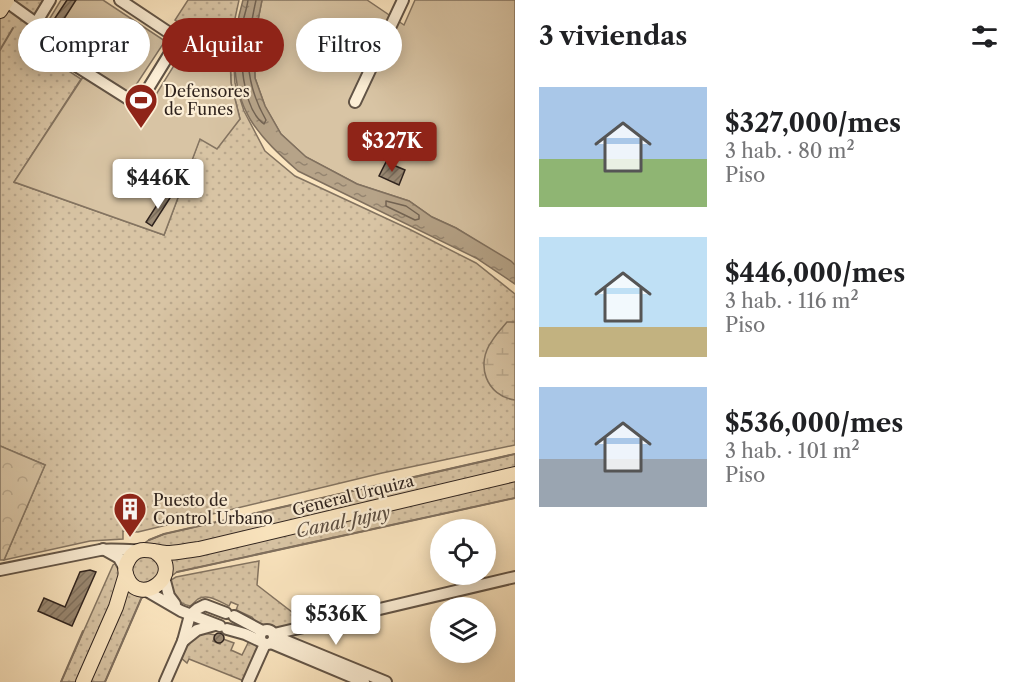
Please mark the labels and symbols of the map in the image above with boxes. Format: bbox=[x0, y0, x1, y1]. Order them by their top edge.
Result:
place label: Defensores de Funes bbox=[164, 81, 250, 119]
sports icon: Defensores de Funes bbox=[123, 82, 159, 129]
pin: $327K bbox=[350, 122, 434, 173]
pin: $446K bbox=[116, 159, 200, 210]
street label: General Urquiza bbox=[290, 470, 416, 520]
place label: Puesto de Control Urbano bbox=[153, 490, 273, 528]
building icon: Puesto de Control Urbano bbox=[112, 491, 148, 538]
water label: Canal Jujuy bbox=[294, 501, 392, 543]
pin: $536K bbox=[294, 595, 378, 646]

